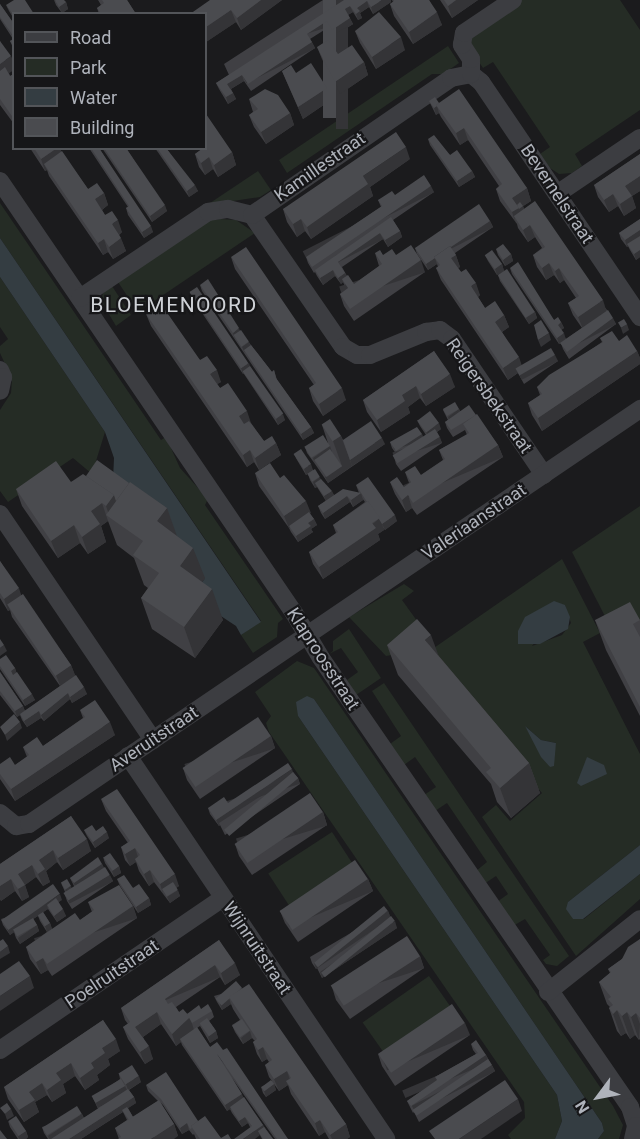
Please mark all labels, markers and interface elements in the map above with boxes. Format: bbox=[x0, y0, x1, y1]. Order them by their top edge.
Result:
legend bbox=[12, 12, 207, 150]
text: Road bbox=[70, 27, 111, 48]
text: Park bbox=[70, 57, 106, 78]
text: Water bbox=[70, 87, 117, 108]
text: Building bbox=[70, 117, 134, 138]
street label: Kamillestraat bbox=[270, 128, 370, 206]
street label: Bevernelstraat bbox=[516, 140, 598, 248]
district label: BLOEMENOORD bbox=[90, 292, 258, 318]
street label: Reigersbekstraat bbox=[441, 334, 537, 458]
street label: Valeriaanstraat bbox=[418, 479, 530, 565]
street label: Klaproosstraat bbox=[282, 604, 364, 714]
street label: Averuitstraat bbox=[106, 701, 202, 777]
street label: Wijnruitstraat bbox=[218, 897, 296, 999]
street label: Poelruitstraat bbox=[61, 935, 163, 1013]
north arrow bbox=[568, 1067, 628, 1127]
text: N bbox=[571, 1097, 593, 1117]

